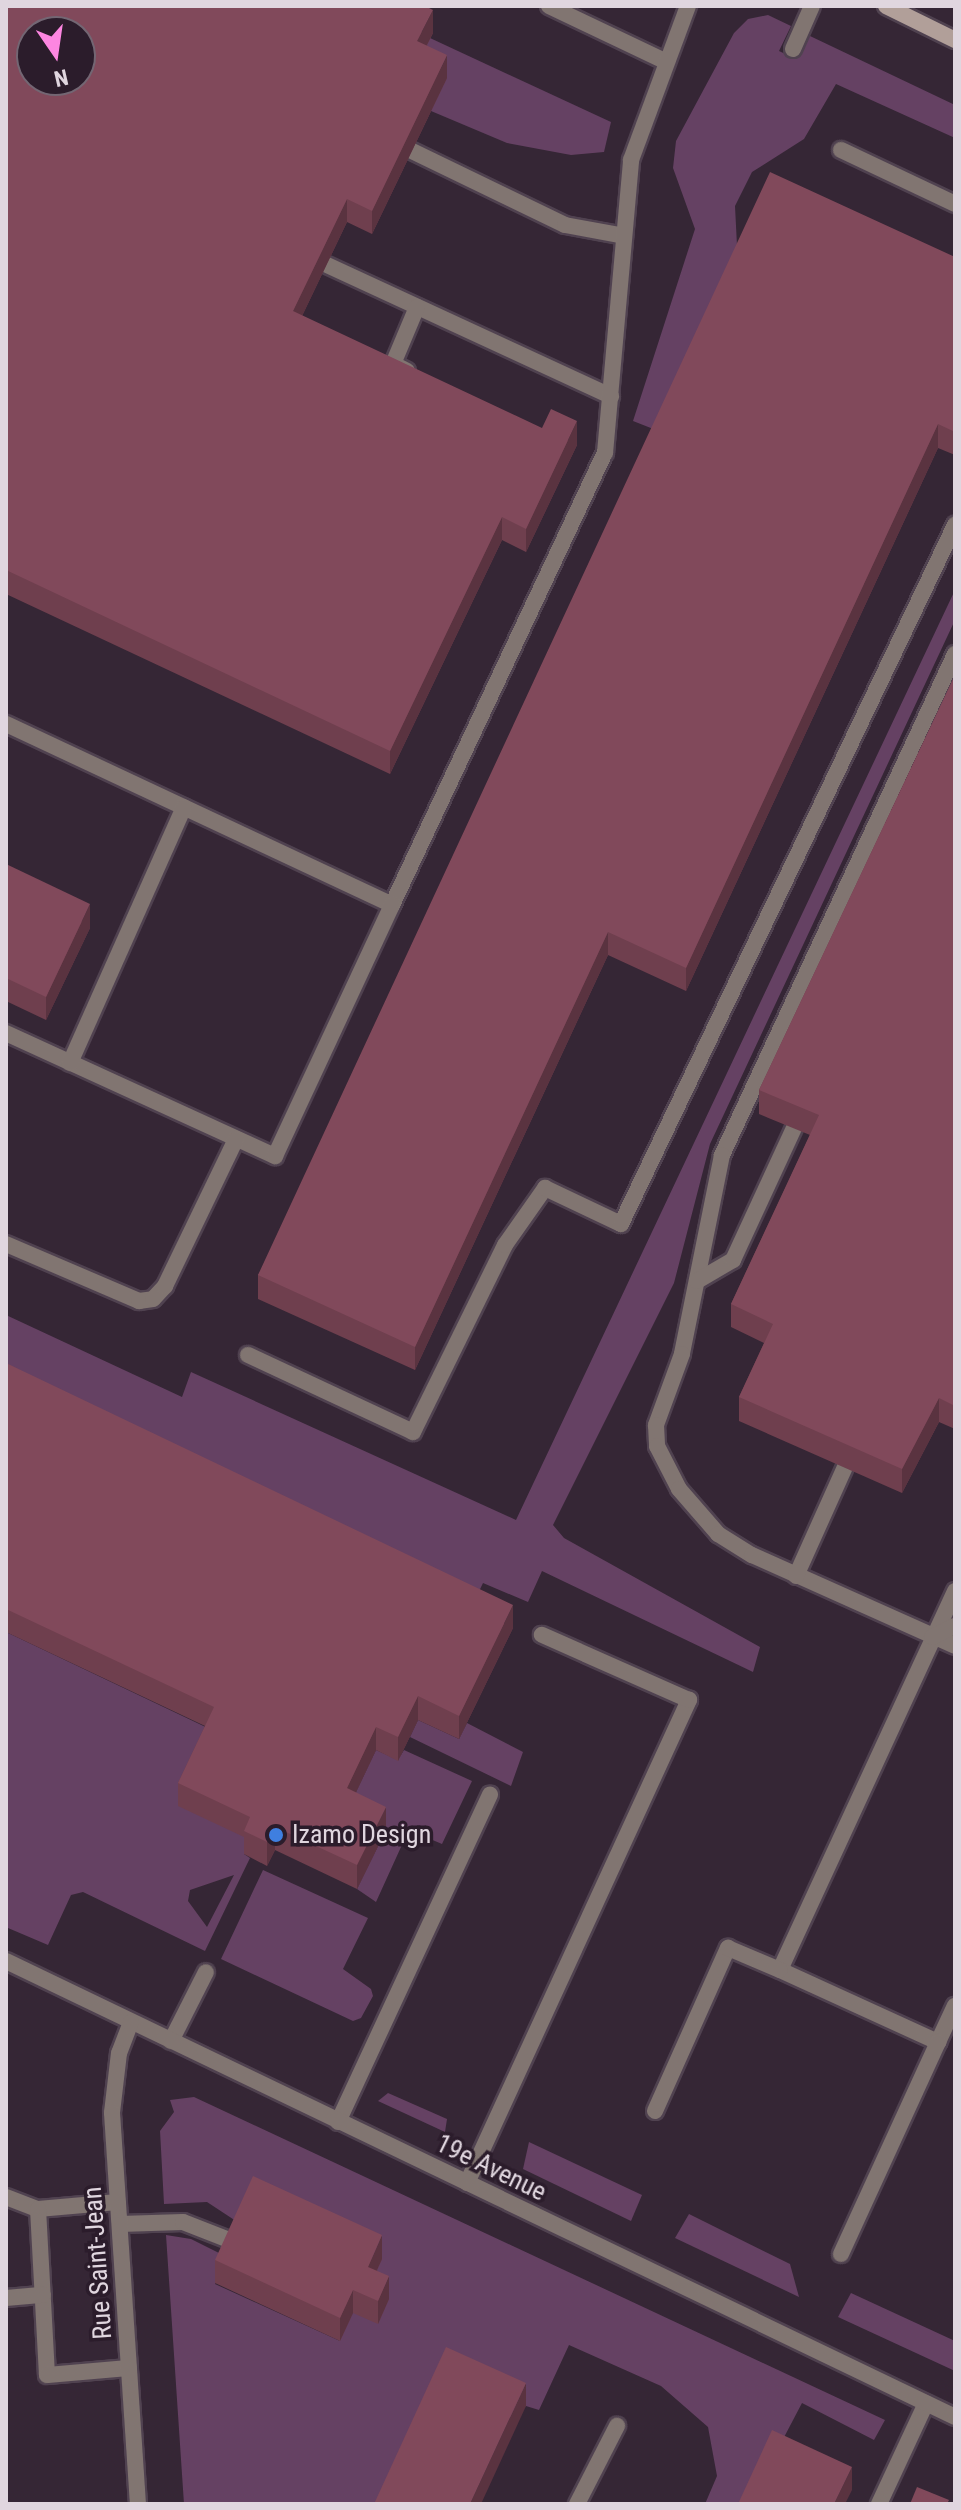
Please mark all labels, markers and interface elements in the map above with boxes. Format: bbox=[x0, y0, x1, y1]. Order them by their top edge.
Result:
north arrow bbox=[16, 16, 96, 96]
text: N bbox=[52, 64, 70, 92]
place label: Izamo Design bbox=[292, 1819, 431, 1851]
marker: Izamo Design bbox=[267, 1826, 285, 1844]
street label: 19e Avenue bbox=[431, 2128, 551, 2208]
street label: Rue Saint-Jean bbox=[77, 2186, 119, 2340]

